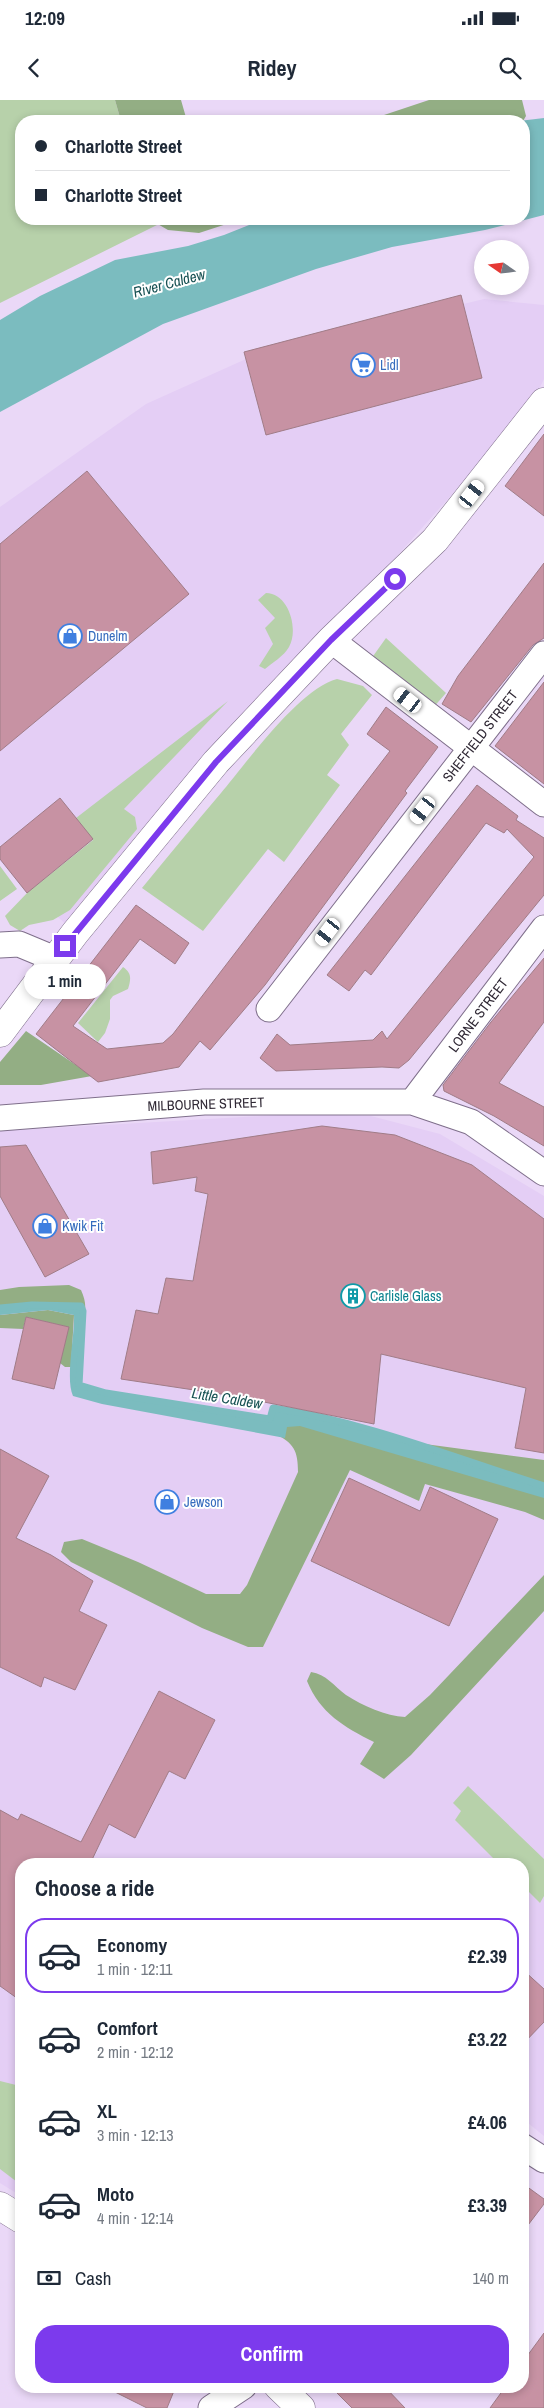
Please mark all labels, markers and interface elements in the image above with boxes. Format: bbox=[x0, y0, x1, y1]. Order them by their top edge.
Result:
text: 12:09 bbox=[25, 5, 65, 31]
text: Ridey bbox=[247, 53, 297, 83]
icon: back bbox=[20, 54, 48, 82]
icon: search bbox=[496, 54, 524, 82]
text: Charlotte Street bbox=[65, 133, 182, 159]
text: Charlotte Street bbox=[65, 182, 182, 208]
north arrow bbox=[474, 240, 529, 295]
map controls bbox=[474, 240, 529, 295]
water label: River Caldew bbox=[131, 263, 208, 303]
supermarket icon: Lidl bbox=[350, 352, 376, 378]
place label: Lidl bbox=[380, 356, 399, 374]
car bbox=[456, 478, 487, 510]
route start bbox=[384, 568, 406, 590]
shop icon: Dunelm bbox=[57, 623, 83, 649]
place label: Dunelm bbox=[88, 627, 128, 645]
car bbox=[391, 685, 424, 715]
street label: SHEFFIELD STREET bbox=[439, 686, 521, 786]
car bbox=[407, 794, 438, 826]
car bbox=[312, 916, 343, 948]
route end bbox=[54, 935, 76, 957]
callout: 1 min bbox=[24, 964, 106, 998]
text: 1 min bbox=[48, 970, 82, 992]
street label: LORNE STREET bbox=[444, 974, 512, 1056]
street label: MILBOURNE STREET bbox=[147, 1093, 265, 1115]
shop icon: Kwik Fit bbox=[32, 1213, 58, 1239]
place label: Kwik Fit bbox=[62, 1217, 103, 1235]
building icon: Carlisle Glass bbox=[340, 1283, 366, 1309]
place label: Carlisle Glass bbox=[370, 1287, 442, 1305]
water label: Little Caldew bbox=[190, 1382, 265, 1414]
shop icon: Jewson bbox=[154, 1489, 180, 1515]
place label: Jewson bbox=[184, 1493, 223, 1511]
text: Choose a ride bbox=[35, 1873, 154, 1903]
text: Economy bbox=[97, 1932, 167, 1958]
icon: car bbox=[37, 1933, 82, 1978]
text: £2.39 bbox=[468, 1943, 507, 1969]
text: 1 min · 12:11 bbox=[97, 1958, 173, 1980]
text: Comfort bbox=[97, 2015, 158, 2041]
icon: car bbox=[37, 2016, 82, 2061]
text: £3.22 bbox=[468, 2026, 507, 2052]
text: 2 min · 12:12 bbox=[97, 2041, 174, 2063]
text: XL bbox=[97, 2098, 117, 2124]
icon: car bbox=[37, 2099, 82, 2144]
text: £4.06 bbox=[468, 2109, 507, 2135]
text: 3 min · 12:13 bbox=[97, 2124, 174, 2146]
text: Moto bbox=[97, 2181, 134, 2207]
icon: car bbox=[37, 2182, 82, 2227]
text: £3.39 bbox=[468, 2192, 507, 2218]
text: 4 min · 12:14 bbox=[97, 2207, 174, 2229]
icon: cash bbox=[35, 2264, 63, 2292]
text: Cash bbox=[75, 2265, 111, 2291]
text: 140 m bbox=[473, 2267, 509, 2289]
button: Confirm bbox=[35, 2325, 509, 2383]

